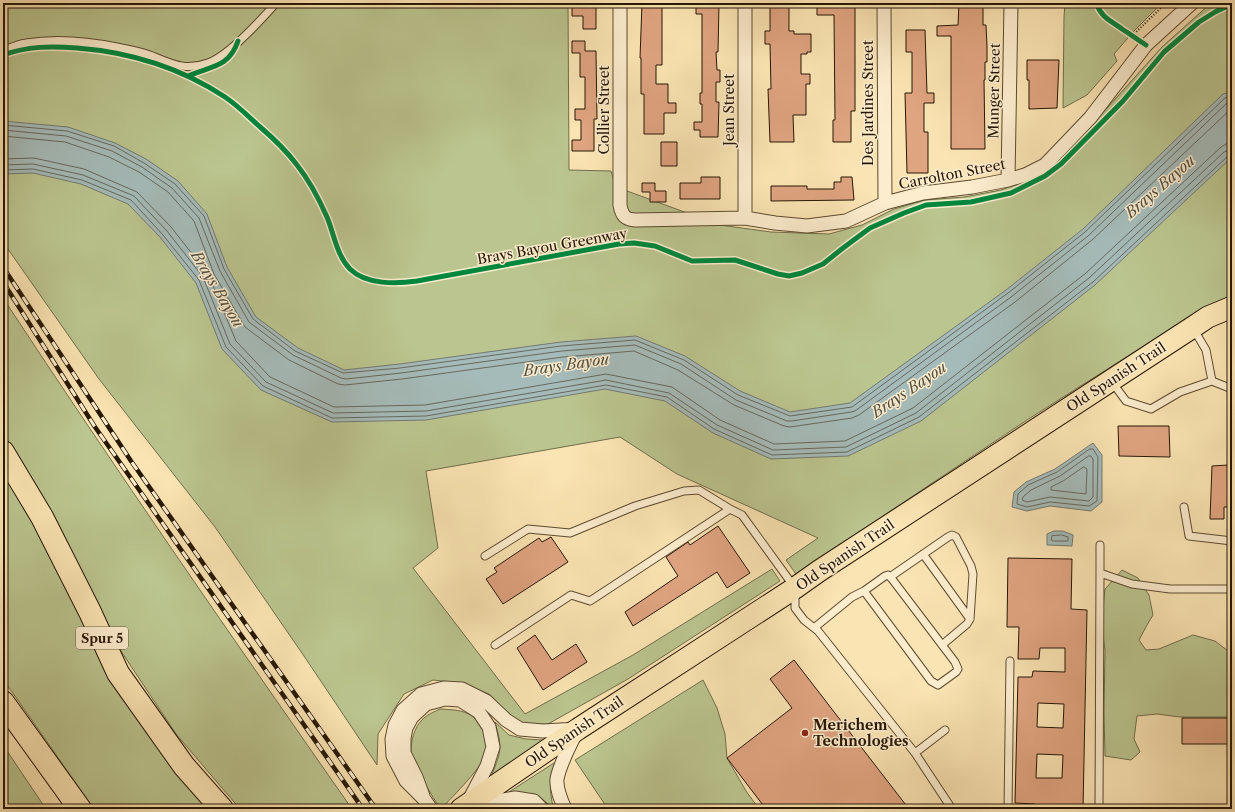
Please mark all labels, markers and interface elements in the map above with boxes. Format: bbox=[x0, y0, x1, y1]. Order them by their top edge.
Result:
street label: Des Jardines Street bbox=[859, 40, 877, 166]
street label: Munger Street bbox=[984, 43, 1004, 139]
street label: Collier Street bbox=[595, 66, 613, 154]
street label: Jean Street bbox=[720, 74, 738, 148]
water label: Brays Bayou bbox=[1120, 151, 1199, 223]
street label: Carrolton Street bbox=[897, 155, 1007, 193]
street label: Brays Bayou Greenway bbox=[475, 224, 629, 268]
water label: Brays Bayou bbox=[187, 246, 248, 331]
street label: Old Spanish Trail bbox=[1063, 338, 1169, 416]
water label: Brays Bayou bbox=[521, 349, 610, 380]
water label: Brays Bayou bbox=[867, 357, 950, 422]
street label: Old Spanish Trail bbox=[792, 515, 898, 595]
road number: Spur 5 bbox=[76, 627, 128, 649]
street label: Old Spanish Trail bbox=[521, 692, 627, 772]
place label: Merichem Technologies bbox=[813, 716, 909, 750]
marker: Merichem Technologies bbox=[800, 728, 810, 738]

